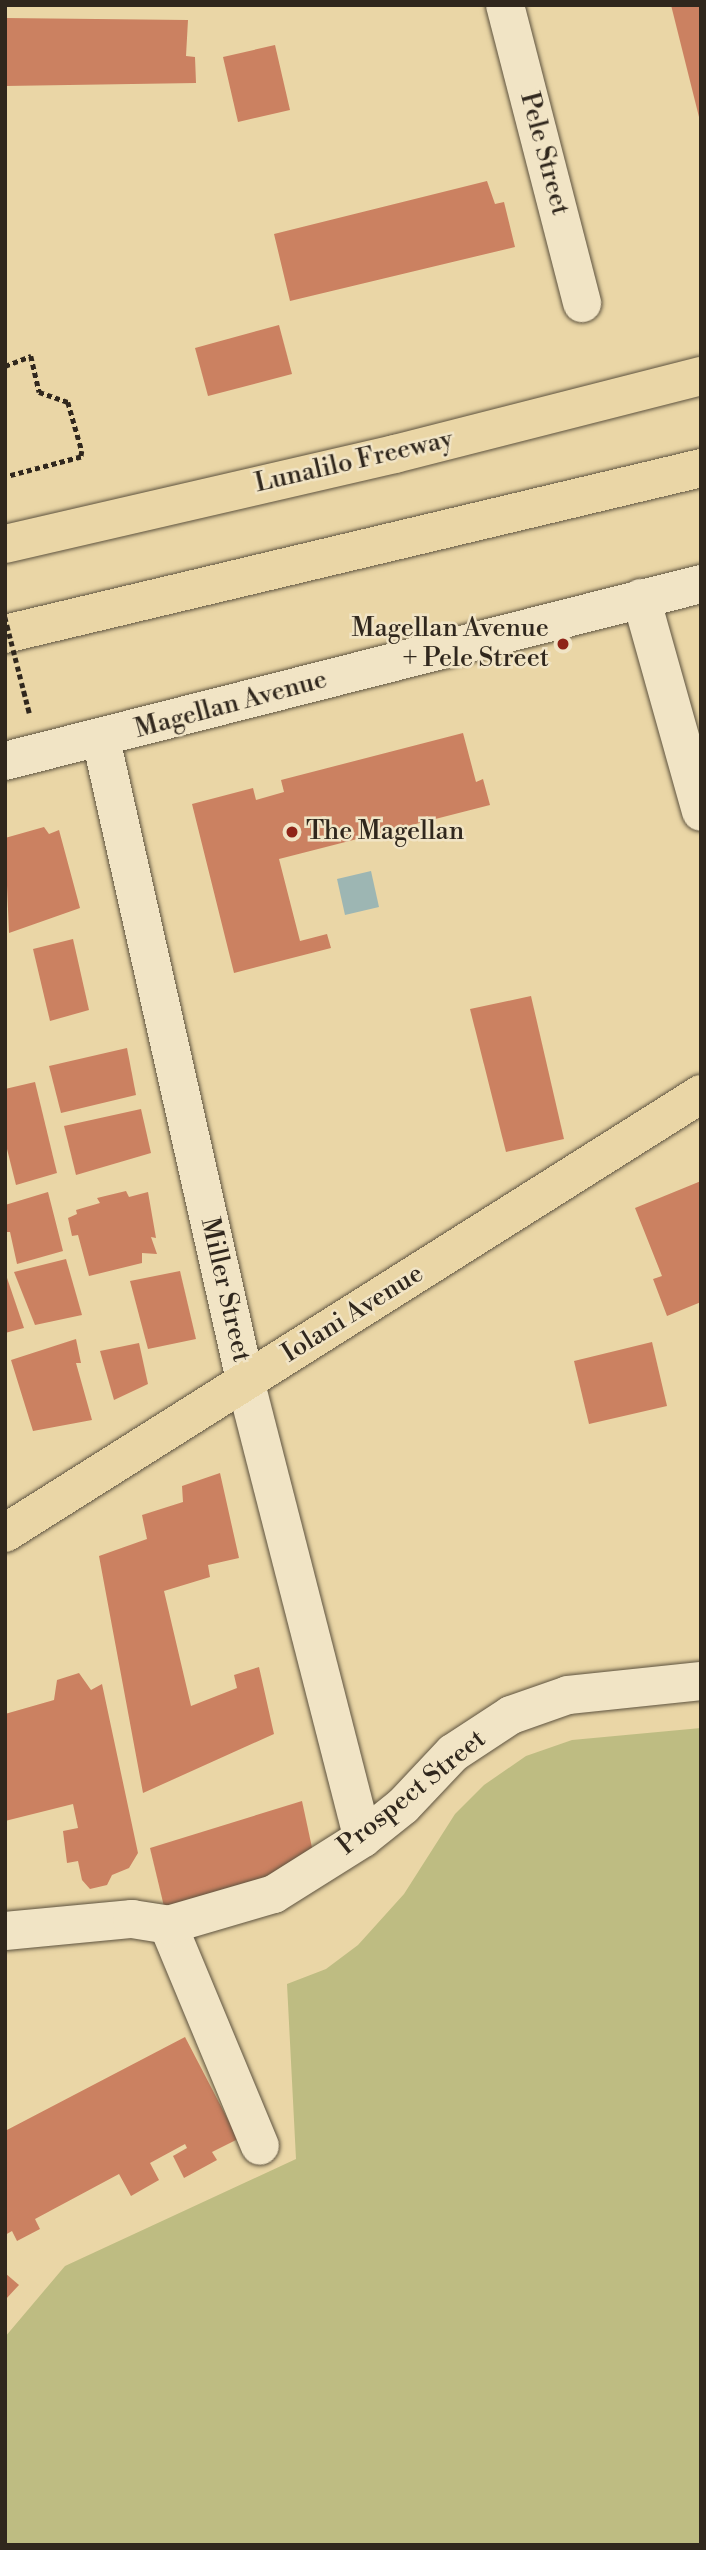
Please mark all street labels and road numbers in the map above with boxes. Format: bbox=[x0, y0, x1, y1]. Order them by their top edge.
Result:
street label: Pele Street bbox=[513, 89, 575, 219]
street label: Lunalilo Freeway bbox=[252, 424, 456, 500]
street label: Magellan Avenue bbox=[132, 664, 330, 746]
street label: Miller Street bbox=[193, 1215, 257, 1365]
street label: Iolani Avenue bbox=[277, 1258, 429, 1370]
street label: Prospect Street bbox=[332, 1724, 492, 1862]

